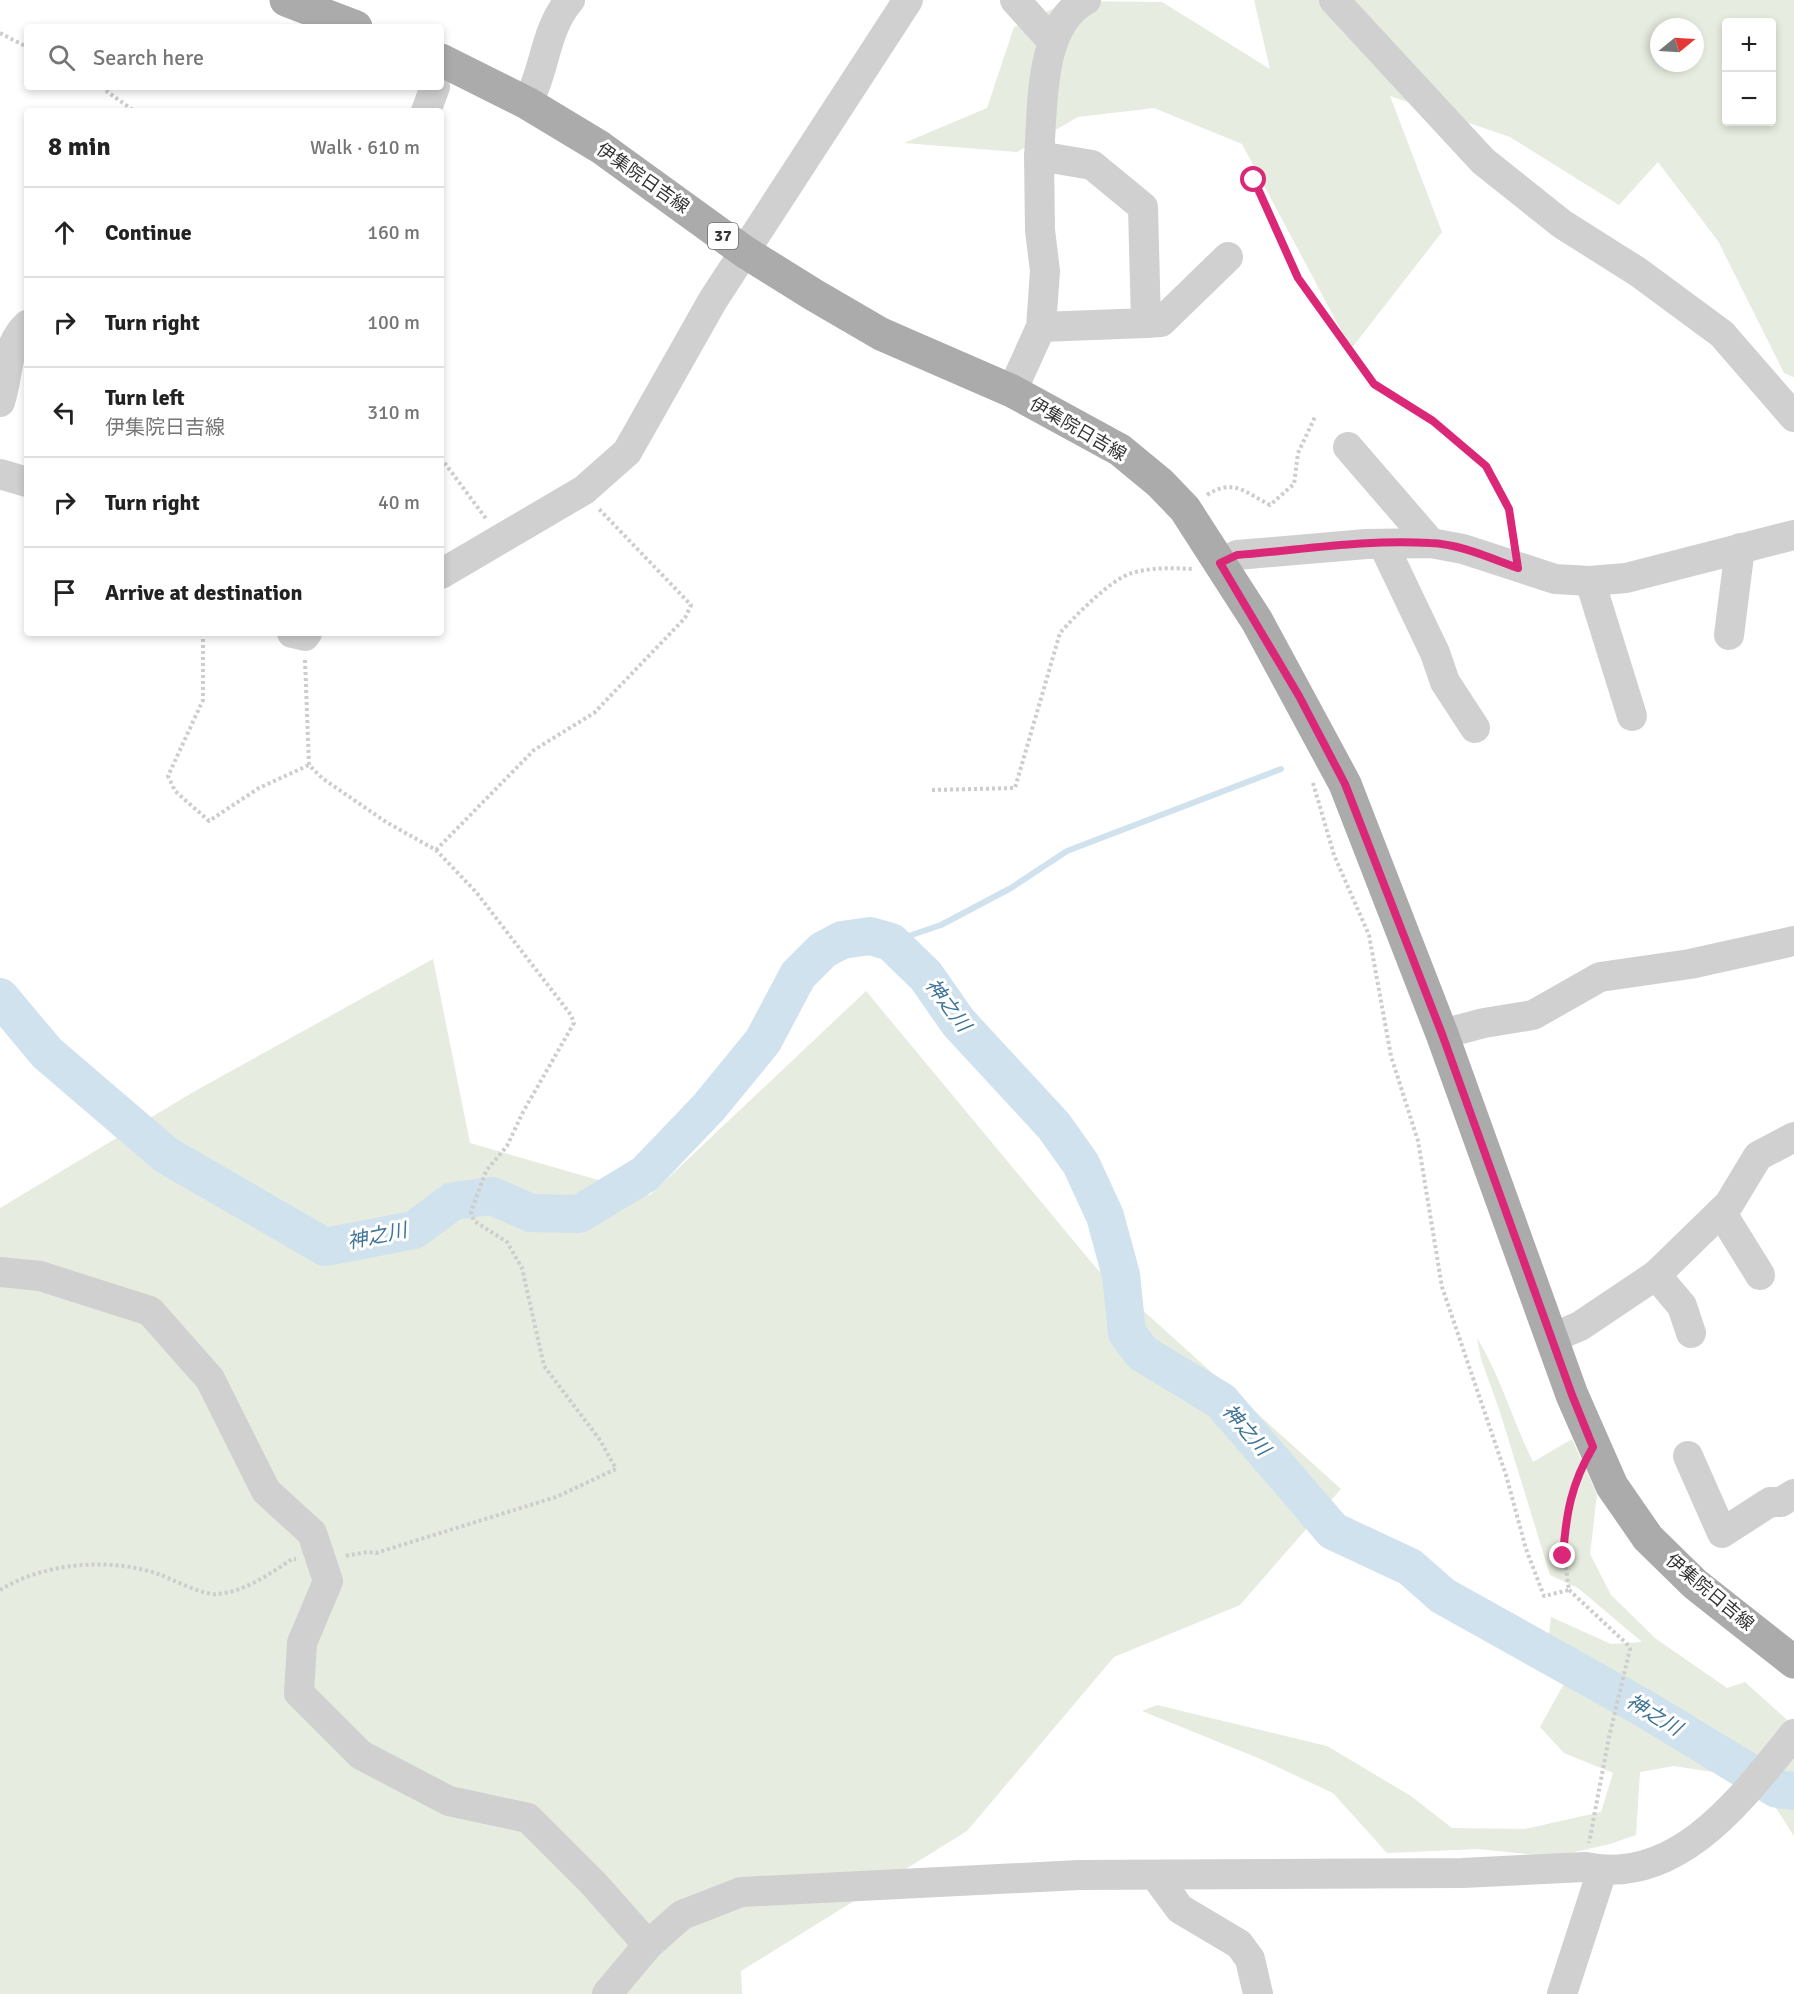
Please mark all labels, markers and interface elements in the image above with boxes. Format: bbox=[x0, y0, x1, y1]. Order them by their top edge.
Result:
north arrow bbox=[1650, 18, 1704, 72]
map controls bbox=[1722, 18, 1776, 126]
button: + bbox=[1722, 18, 1776, 72]
search box bbox=[24, 24, 444, 90]
icon: search bbox=[45, 41, 78, 74]
text: Search here bbox=[93, 44, 204, 71]
button: − bbox=[1722, 72, 1776, 126]
text: 8 min bbox=[48, 131, 111, 163]
text: Walk · 610 m bbox=[310, 135, 420, 160]
street label: 伊集院日吉線 bbox=[592, 138, 694, 218]
route start bbox=[1240, 166, 1266, 192]
icon: ahead bbox=[48, 216, 81, 249]
text: Continue bbox=[105, 219, 192, 246]
text: 160 m bbox=[367, 220, 420, 245]
road number: 37 bbox=[708, 223, 738, 249]
icon: right bbox=[48, 306, 81, 339]
text: Turn right bbox=[105, 309, 200, 336]
text: 100 m bbox=[367, 310, 420, 335]
text: Turn left bbox=[105, 384, 185, 411]
street label: 伊集院日吉線 bbox=[1026, 392, 1130, 466]
icon: left bbox=[48, 396, 81, 429]
text: 310 m bbox=[367, 400, 420, 425]
text: 伊集院日吉線 bbox=[105, 415, 225, 440]
icon: right bbox=[48, 486, 81, 519]
text: Turn right bbox=[105, 489, 200, 516]
text: 40 m bbox=[378, 490, 420, 515]
icon: arrive bbox=[48, 576, 81, 609]
text: Arrive at destination bbox=[105, 579, 302, 606]
water label: 神之川 bbox=[920, 974, 977, 1038]
water label: 神之川 bbox=[345, 1217, 411, 1254]
water label: 神之川 bbox=[1217, 1399, 1276, 1462]
route end bbox=[1549, 1542, 1575, 1568]
street label: 伊集院日吉線 bbox=[1662, 1549, 1758, 1635]
water label: 神之川 bbox=[1622, 1689, 1688, 1742]

